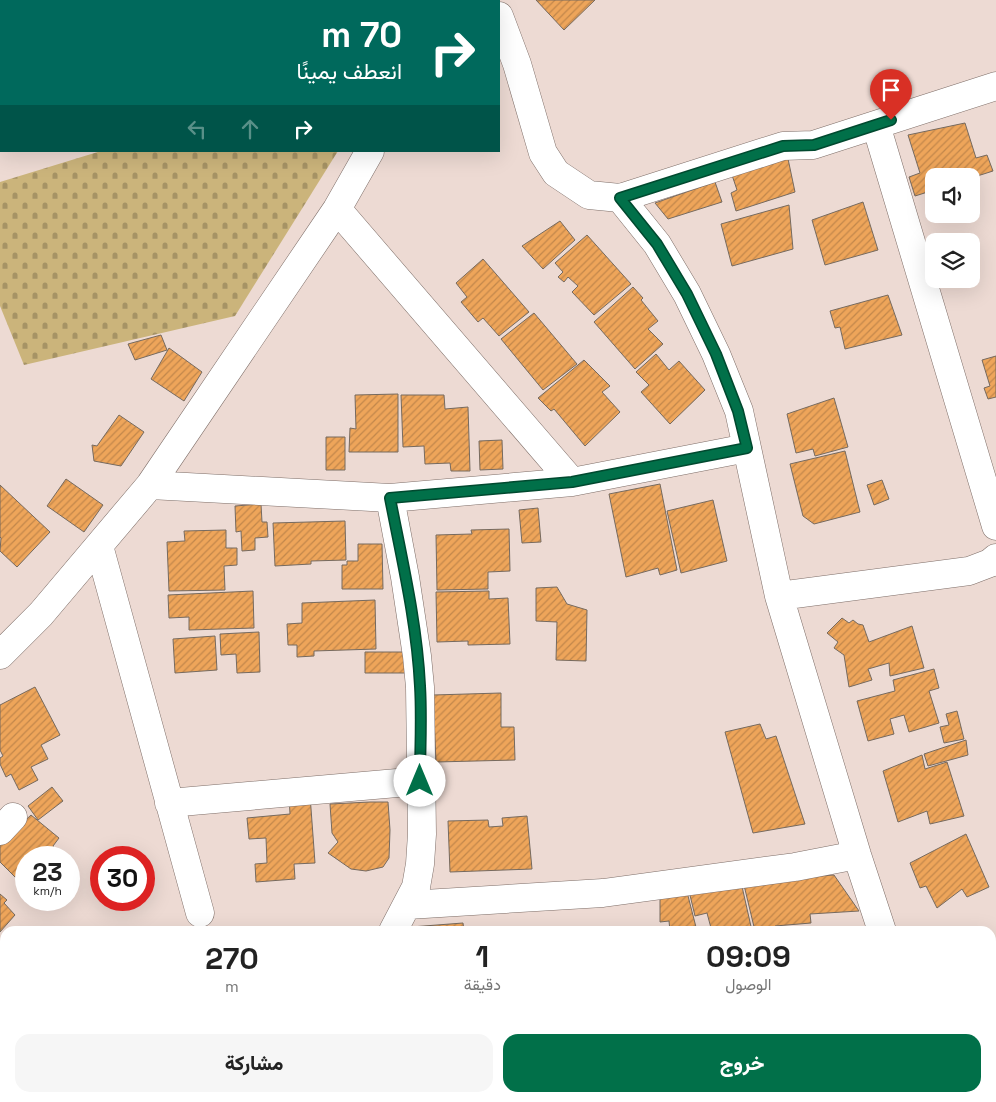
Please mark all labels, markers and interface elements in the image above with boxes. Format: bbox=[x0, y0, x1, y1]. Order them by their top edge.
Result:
text: 70 m bbox=[321, 13, 402, 57]
icon: right bbox=[420, 20, 485, 85]
text: انعطف يمينًا bbox=[296, 57, 402, 85]
pin bbox=[870, 69, 912, 120]
icon: arrive bbox=[877, 76, 905, 104]
icon: left bbox=[183, 115, 211, 143]
icon: ahead bbox=[236, 115, 264, 143]
icon: right bbox=[289, 115, 317, 143]
map controls bbox=[925, 168, 980, 288]
button: sound bbox=[925, 168, 980, 223]
button: layers bbox=[925, 233, 980, 288]
position arrow bbox=[393, 754, 445, 806]
speed limit sign: 30 bbox=[90, 846, 155, 911]
text: 23 bbox=[32, 856, 63, 888]
text: km/h bbox=[33, 883, 62, 899]
text: 1 bbox=[476, 937, 489, 976]
text: 09:09 bbox=[706, 937, 791, 976]
text: 270 bbox=[205, 939, 259, 978]
text: دقيقة bbox=[464, 974, 501, 995]
text: الوصول bbox=[725, 974, 771, 995]
text: m bbox=[225, 976, 239, 997]
button: مشاركة bbox=[15, 1034, 493, 1092]
button: خروج bbox=[503, 1034, 981, 1092]

